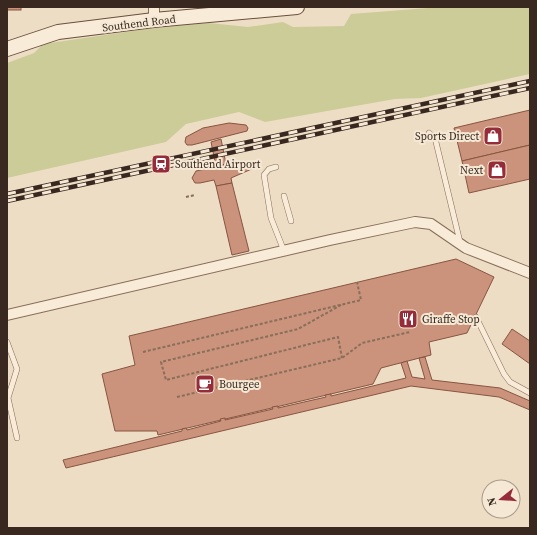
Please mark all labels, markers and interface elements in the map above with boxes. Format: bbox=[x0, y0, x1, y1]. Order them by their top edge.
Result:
street label: Southend Road bbox=[101, 11, 178, 35]
shop icon: Sports Direct bbox=[482, 125, 504, 147]
place label: Sports Direct bbox=[415, 129, 479, 144]
station icon: Southend Airport bbox=[150, 153, 172, 175]
place label: Southend Airport bbox=[175, 157, 261, 172]
shop icon: Next bbox=[486, 159, 508, 181]
place label: Next bbox=[460, 163, 483, 178]
restaurant icon: Giraffe Stop bbox=[397, 308, 419, 330]
place label: Giraffe Stop bbox=[422, 312, 480, 327]
cafe icon: Bourgee bbox=[194, 373, 216, 395]
place label: Bourgee bbox=[219, 377, 260, 392]
north arrow bbox=[481, 479, 521, 519]
text: N bbox=[484, 496, 500, 508]

